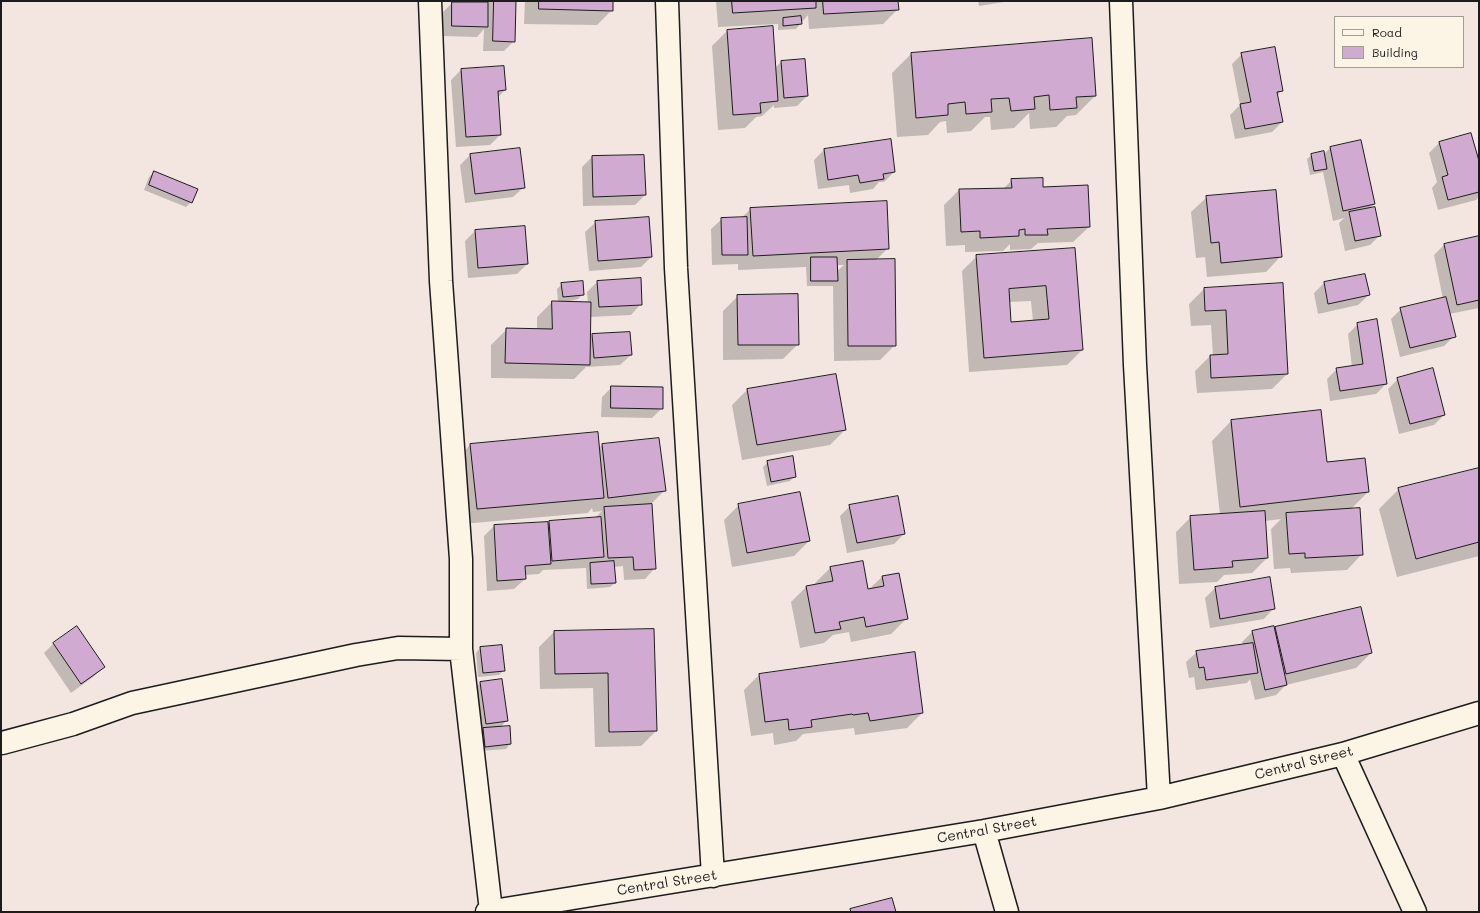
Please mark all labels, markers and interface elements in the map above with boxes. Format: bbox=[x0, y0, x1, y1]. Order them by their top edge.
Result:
legend bbox=[1334, 16, 1464, 68]
text: Road bbox=[1372, 24, 1402, 40]
text: Building bbox=[1372, 44, 1418, 60]
street label: Central Street bbox=[1253, 743, 1355, 783]
street label: Central Street bbox=[936, 813, 1038, 847]
street label: Central Street bbox=[616, 867, 718, 899]

